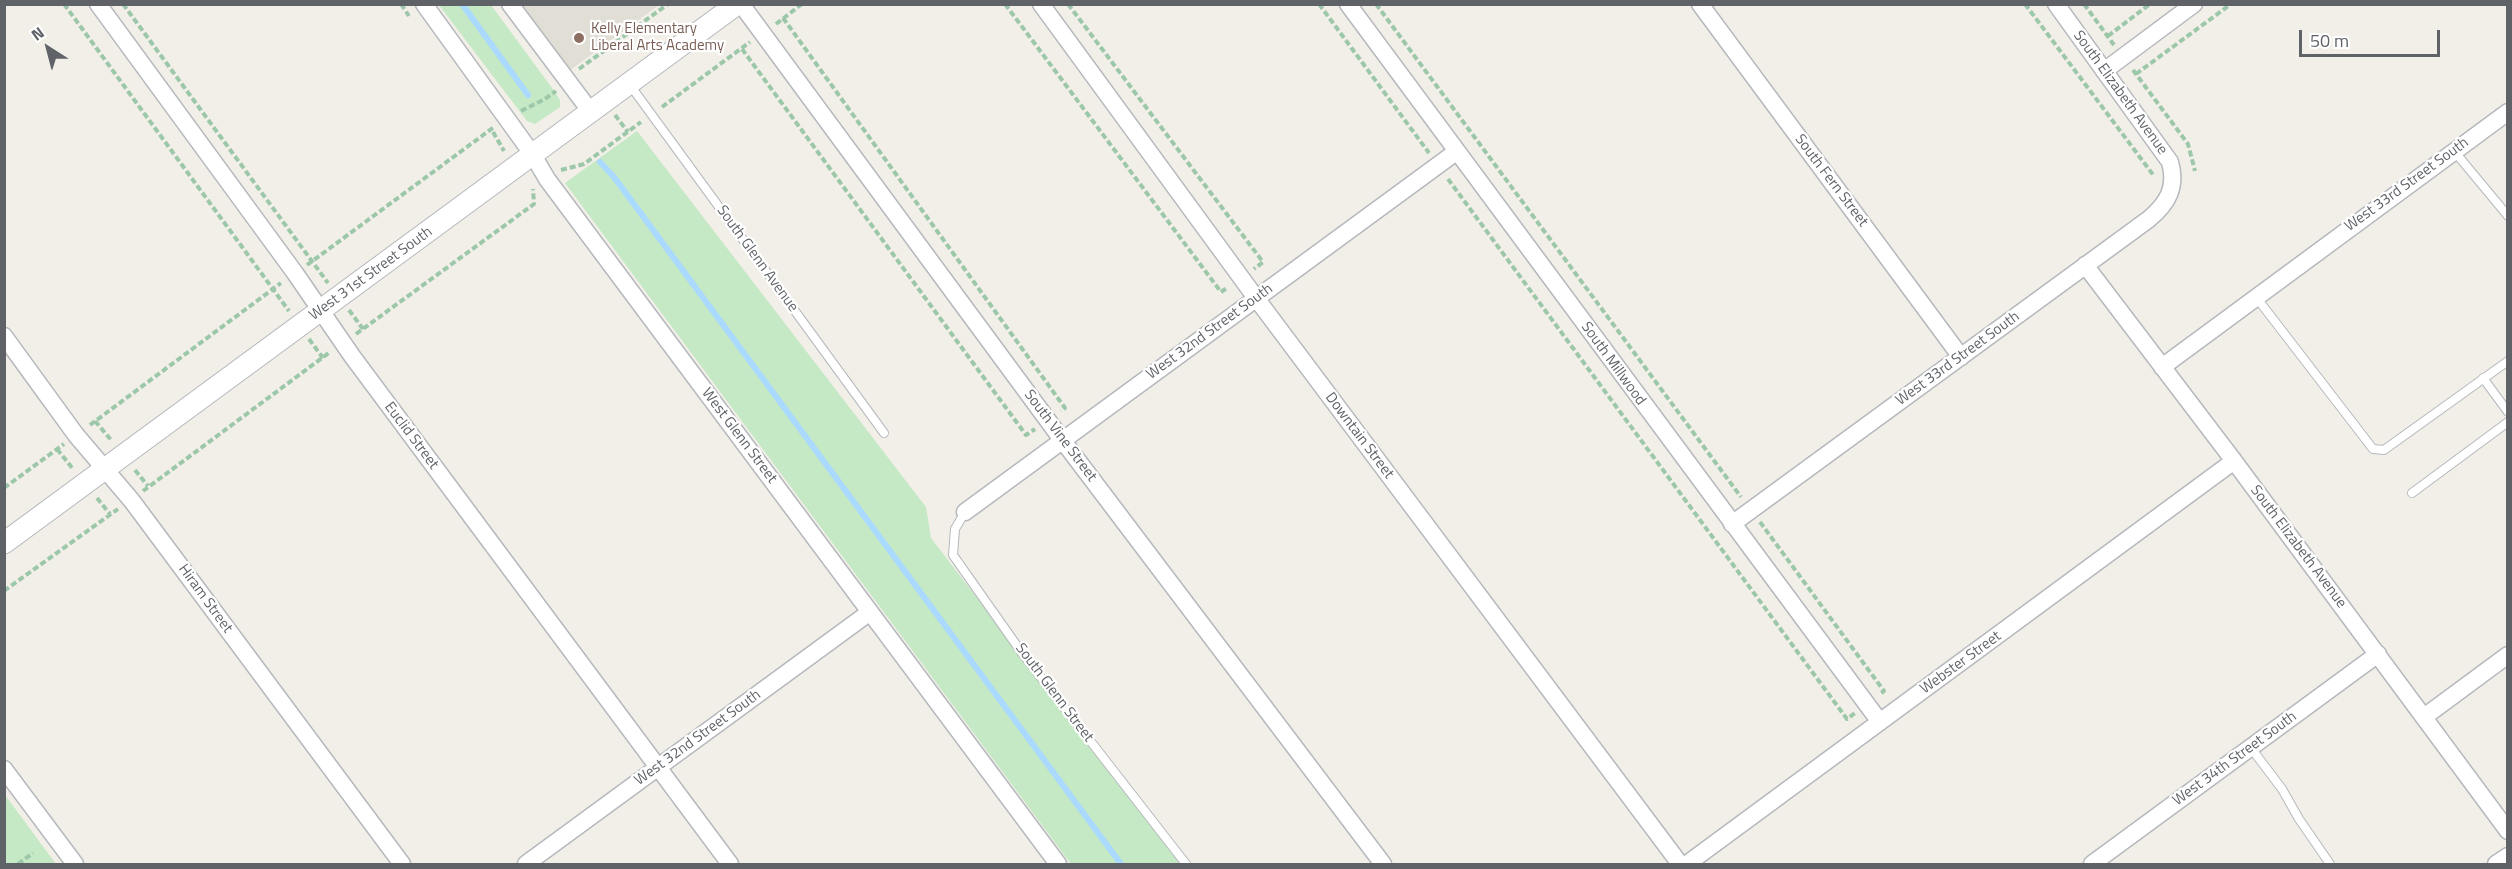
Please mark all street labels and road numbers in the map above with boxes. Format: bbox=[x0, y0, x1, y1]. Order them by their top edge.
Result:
street label: South Elizabeth Avenue bbox=[2069, 27, 2171, 159]
street label: South Fern Street bbox=[1790, 131, 1872, 231]
street label: West 33rd Street South bbox=[2342, 134, 2472, 236]
street label: South Glenn Avenue bbox=[712, 202, 802, 316]
street label: West 31st Street South bbox=[306, 223, 436, 325]
street label: West 32nd Street South bbox=[1143, 280, 1277, 384]
street label: West 33rd Street South bbox=[1893, 308, 2023, 410]
street label: South Millwood bbox=[1577, 319, 1649, 409]
street label: West Glenn Street bbox=[697, 385, 781, 487]
street label: South Vine Street bbox=[1020, 387, 1100, 485]
street label: Downtain Street bbox=[1321, 389, 1397, 483]
street label: Euclid Street bbox=[380, 399, 442, 473]
street label: South Elizabeth Avenue bbox=[2246, 482, 2350, 612]
street label: Hiram Street bbox=[174, 561, 236, 637]
street label: Webster Street bbox=[1917, 628, 2005, 698]
street label: South Glenn Street bbox=[1011, 640, 1097, 746]
street label: West 32nd Street South bbox=[631, 686, 765, 790]
street label: West 34th Street South bbox=[2170, 708, 2300, 810]

